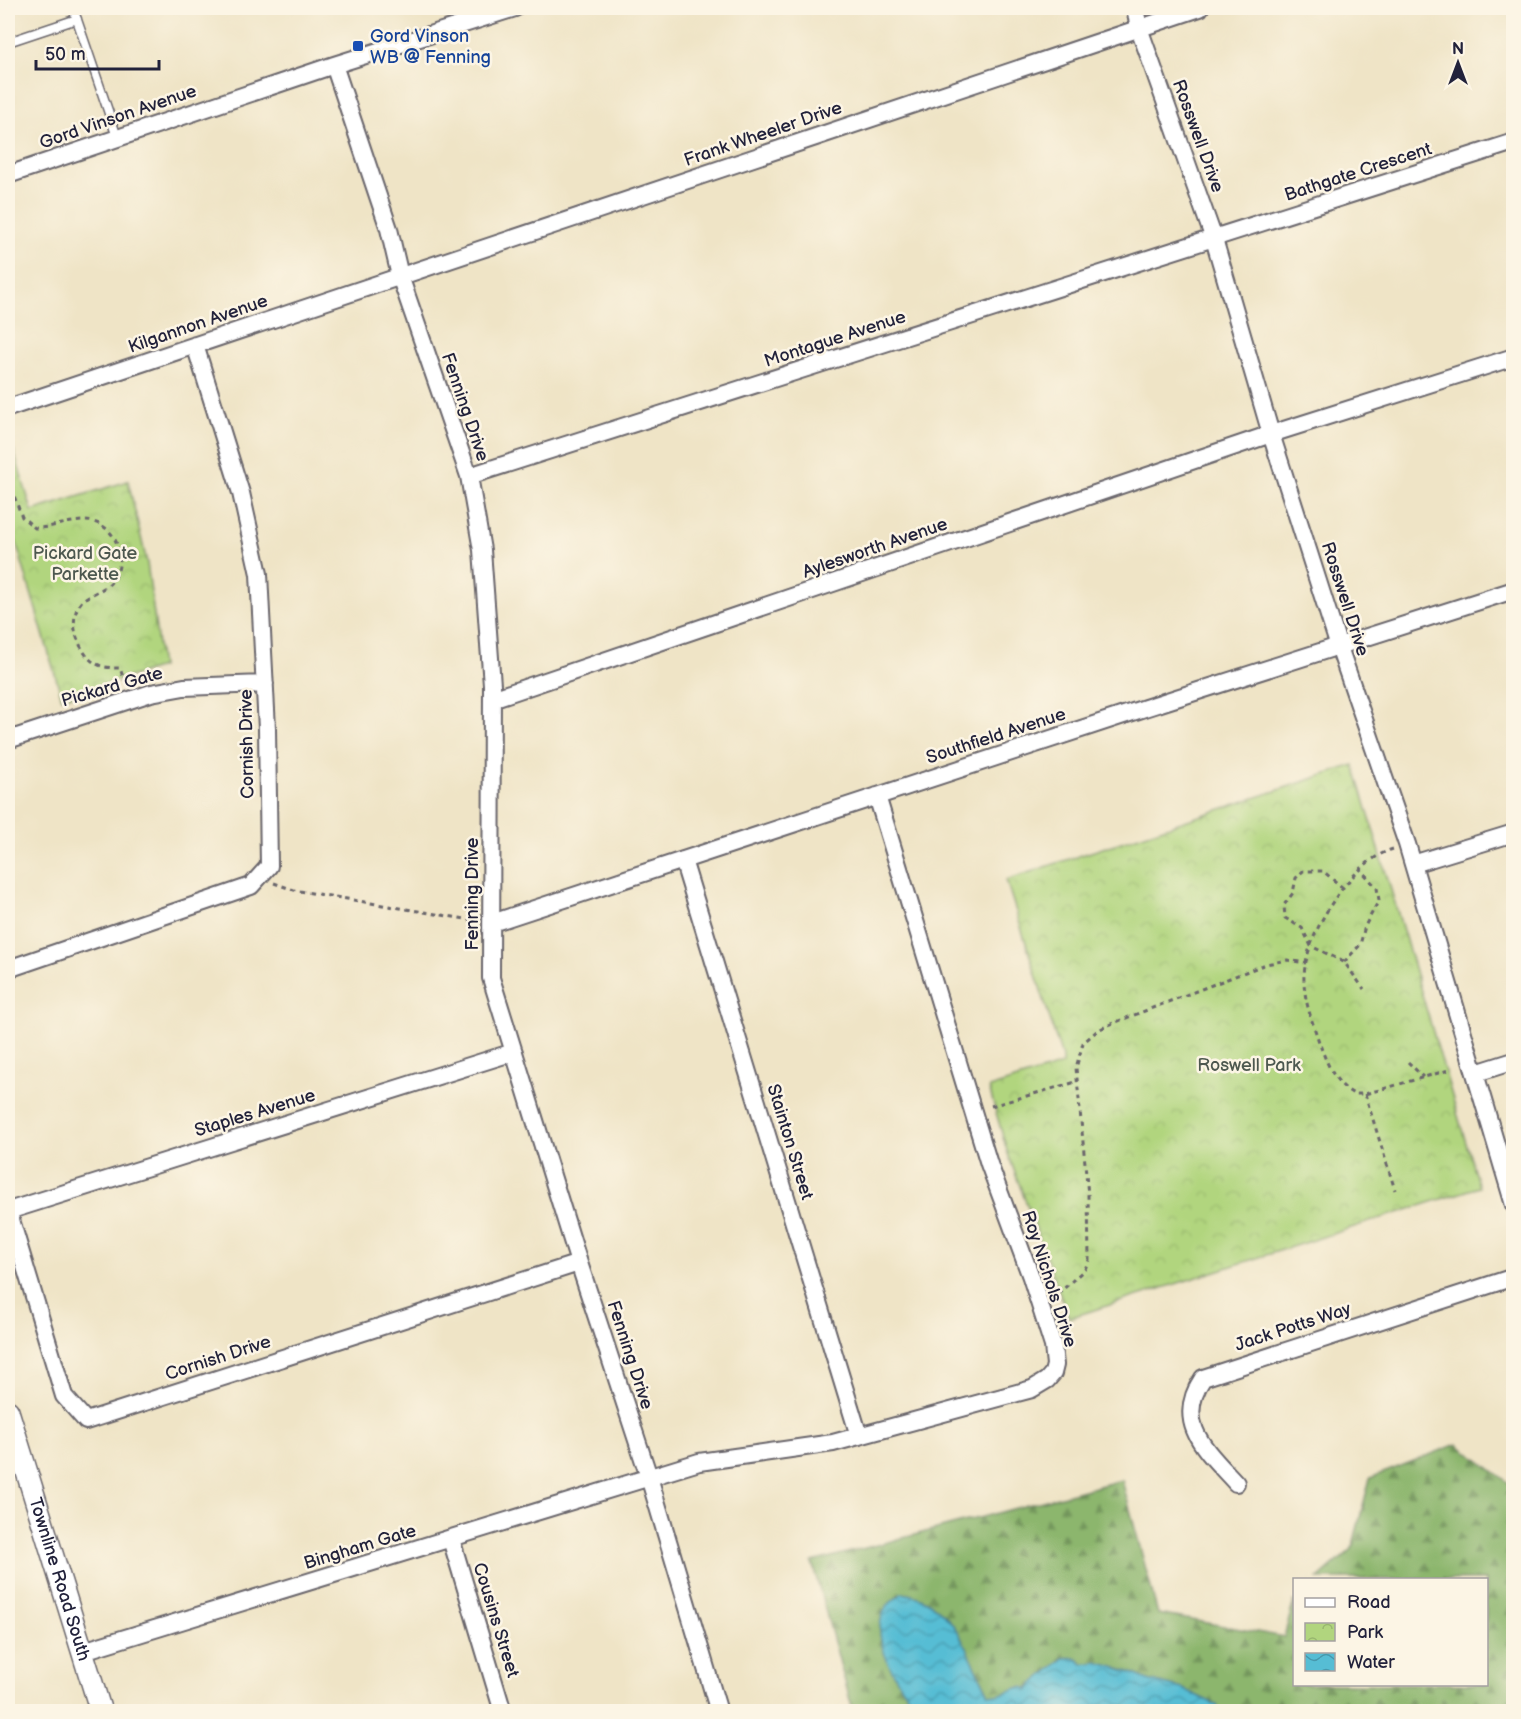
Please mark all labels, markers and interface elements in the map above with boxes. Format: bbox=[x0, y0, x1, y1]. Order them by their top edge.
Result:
place label: Gord Vinson WB @ Fenning bbox=[370, 26, 491, 68]
scale bar bbox=[36, 33, 159, 71]
north arrow bbox=[1428, 33, 1488, 93]
marker: Gord Vinson WB @ Fenning bbox=[351, 39, 365, 53]
text: N bbox=[1452, 40, 1464, 59]
text: 50 m bbox=[45, 44, 86, 65]
street label: Rosswell Drive bbox=[1168, 77, 1228, 196]
street label: Gord Vinson Avenue bbox=[37, 80, 200, 154]
street label: Frank Wheeler Drive bbox=[681, 97, 845, 171]
street label: Bathgate Crescent bbox=[1282, 138, 1435, 206]
street label: Kilgannon Avenue bbox=[125, 290, 271, 358]
street label: Montague Avenue bbox=[762, 306, 909, 372]
street label: Fenning Drive bbox=[437, 350, 493, 464]
street label: Aylesworth Avenue bbox=[800, 513, 951, 583]
street label: Rosswell Drive bbox=[1317, 539, 1373, 659]
park label: Pickard Gate Parkette bbox=[33, 543, 138, 585]
street label: Pickard Gate bbox=[59, 662, 165, 711]
street label: Cornish Drive bbox=[236, 689, 258, 799]
street label: Southfield Avenue bbox=[924, 703, 1069, 768]
street label: Fenning Drive bbox=[462, 837, 483, 951]
park label: Roswell Park bbox=[1197, 1055, 1301, 1076]
street label: Stainton Street bbox=[762, 1082, 818, 1203]
street label: Staples Avenue bbox=[192, 1085, 318, 1141]
street label: Roy Nichols Drive bbox=[1017, 1208, 1081, 1350]
street label: Fenning Drive bbox=[603, 1298, 658, 1412]
street label: Jack Potts Way bbox=[1232, 1298, 1354, 1356]
street label: Cornish Drive bbox=[162, 1331, 274, 1385]
street label: Townline Road South bbox=[25, 1495, 95, 1663]
street label: Bingham Gate bbox=[301, 1520, 419, 1574]
street label: Cousins Street bbox=[469, 1560, 524, 1680]
legend bbox=[1293, 1578, 1488, 1686]
text: Road bbox=[1347, 1592, 1391, 1613]
text: Park bbox=[1347, 1622, 1383, 1643]
text: Water bbox=[1347, 1652, 1395, 1673]

